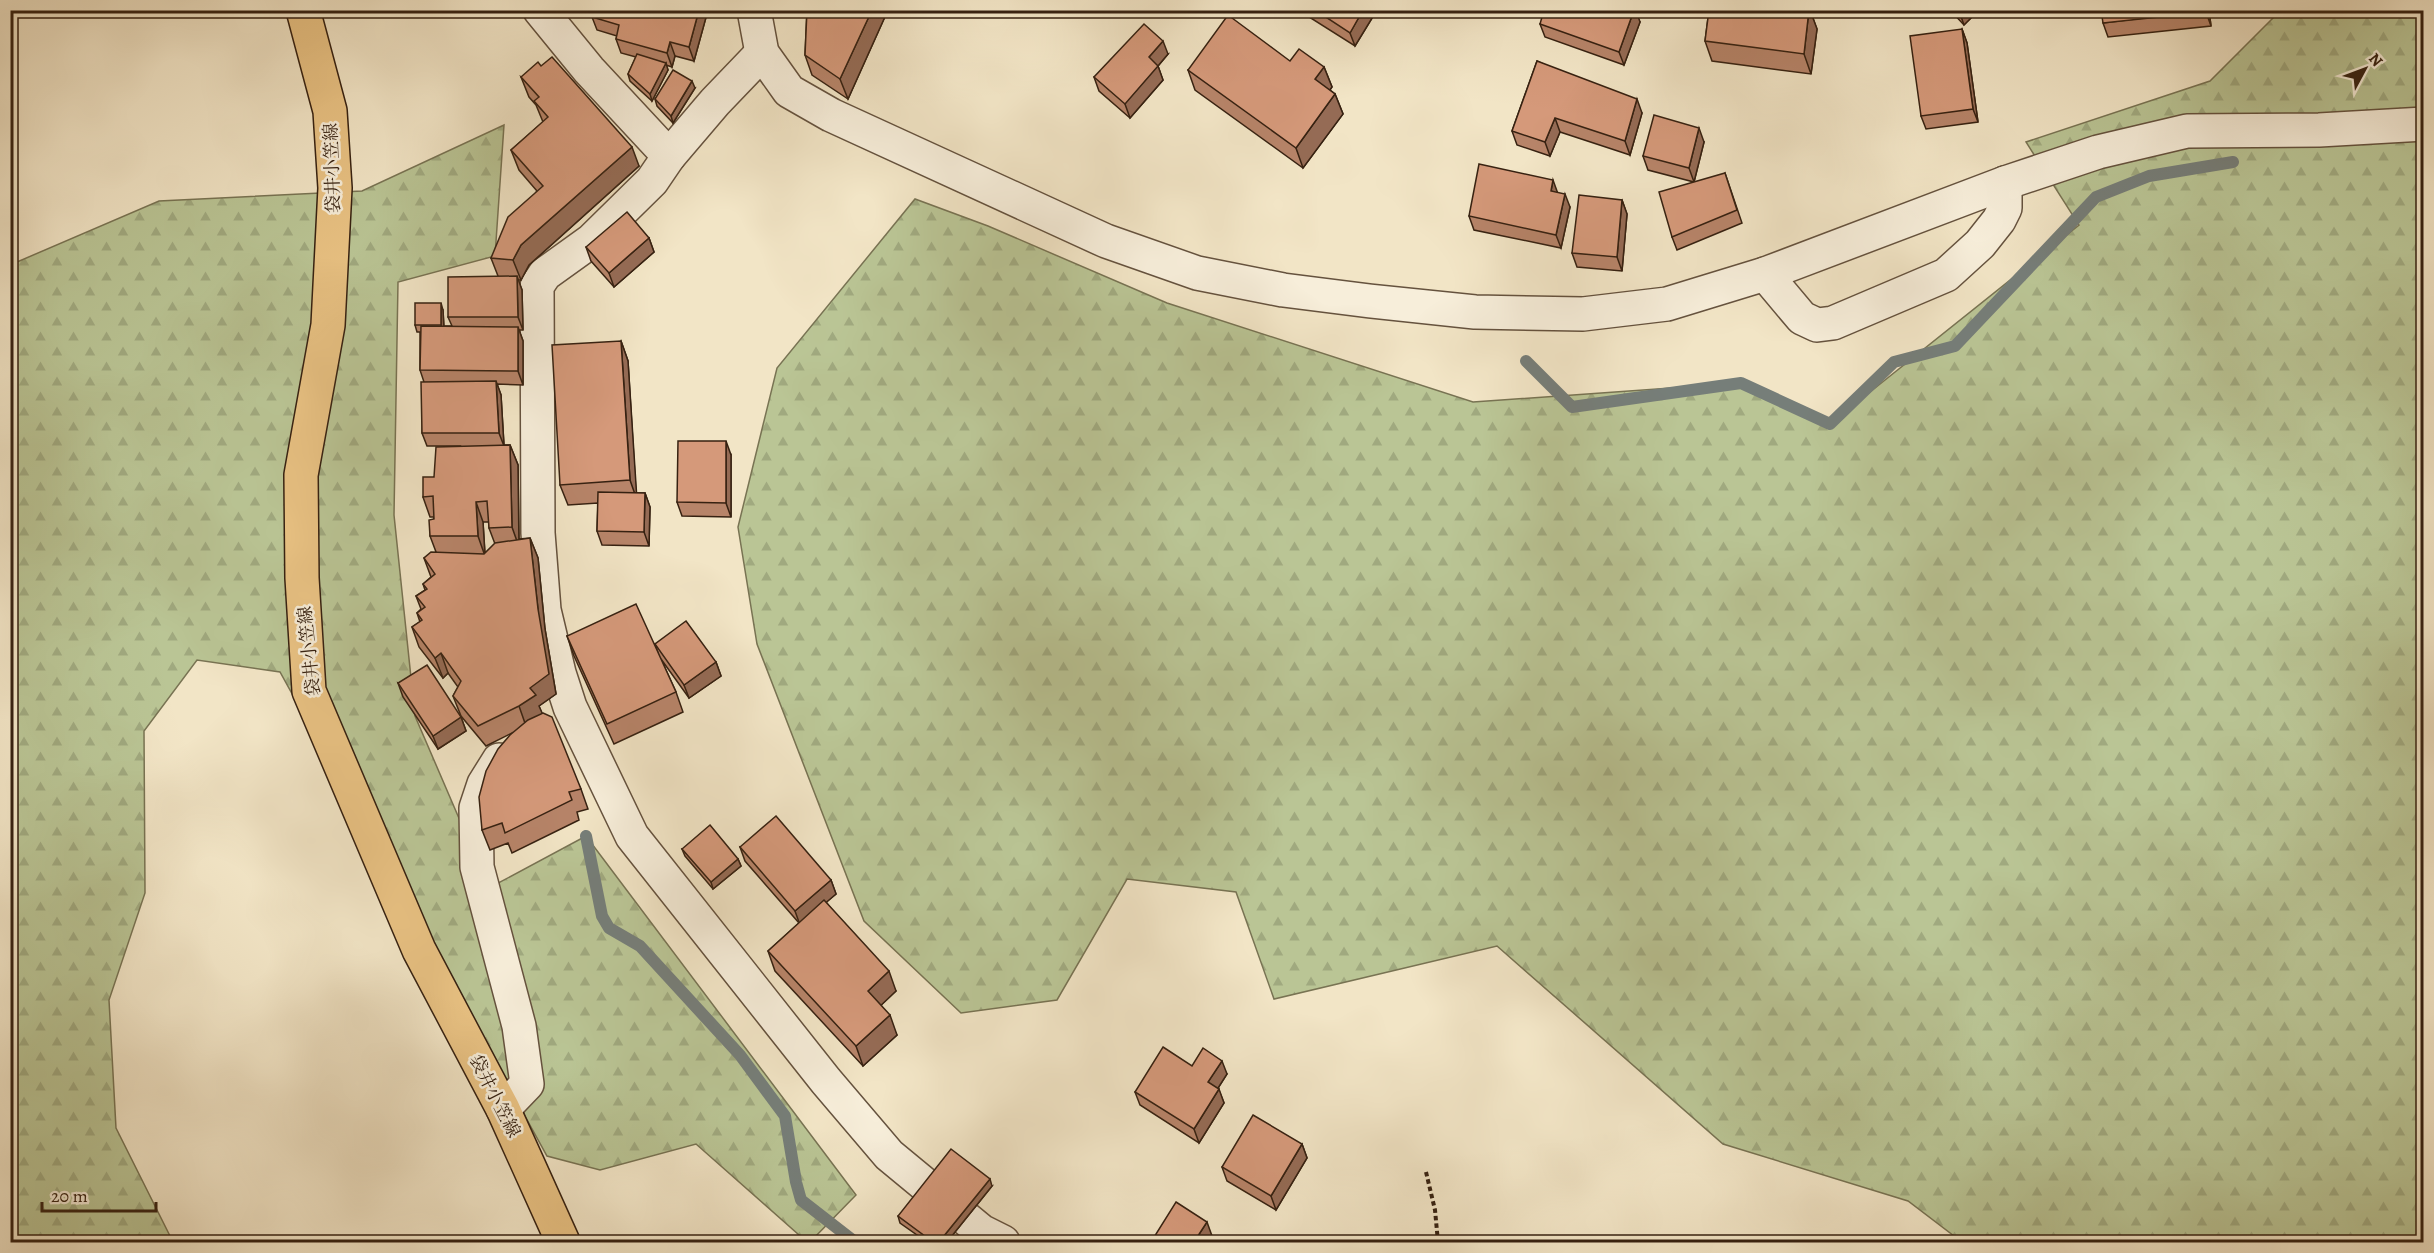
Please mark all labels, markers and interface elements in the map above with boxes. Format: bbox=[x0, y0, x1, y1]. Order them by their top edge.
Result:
north arrow bbox=[2335, 39, 2395, 99]
text: N bbox=[2363, 48, 2388, 72]
street label: 袋井小笠線 bbox=[318, 123, 346, 213]
street label: 袋井小笠線 bbox=[292, 605, 326, 697]
street label: 袋井小笠線 bbox=[464, 1050, 526, 1142]
scale bar bbox=[42, 1175, 156, 1213]
text: 20 m bbox=[51, 1184, 88, 1208]

